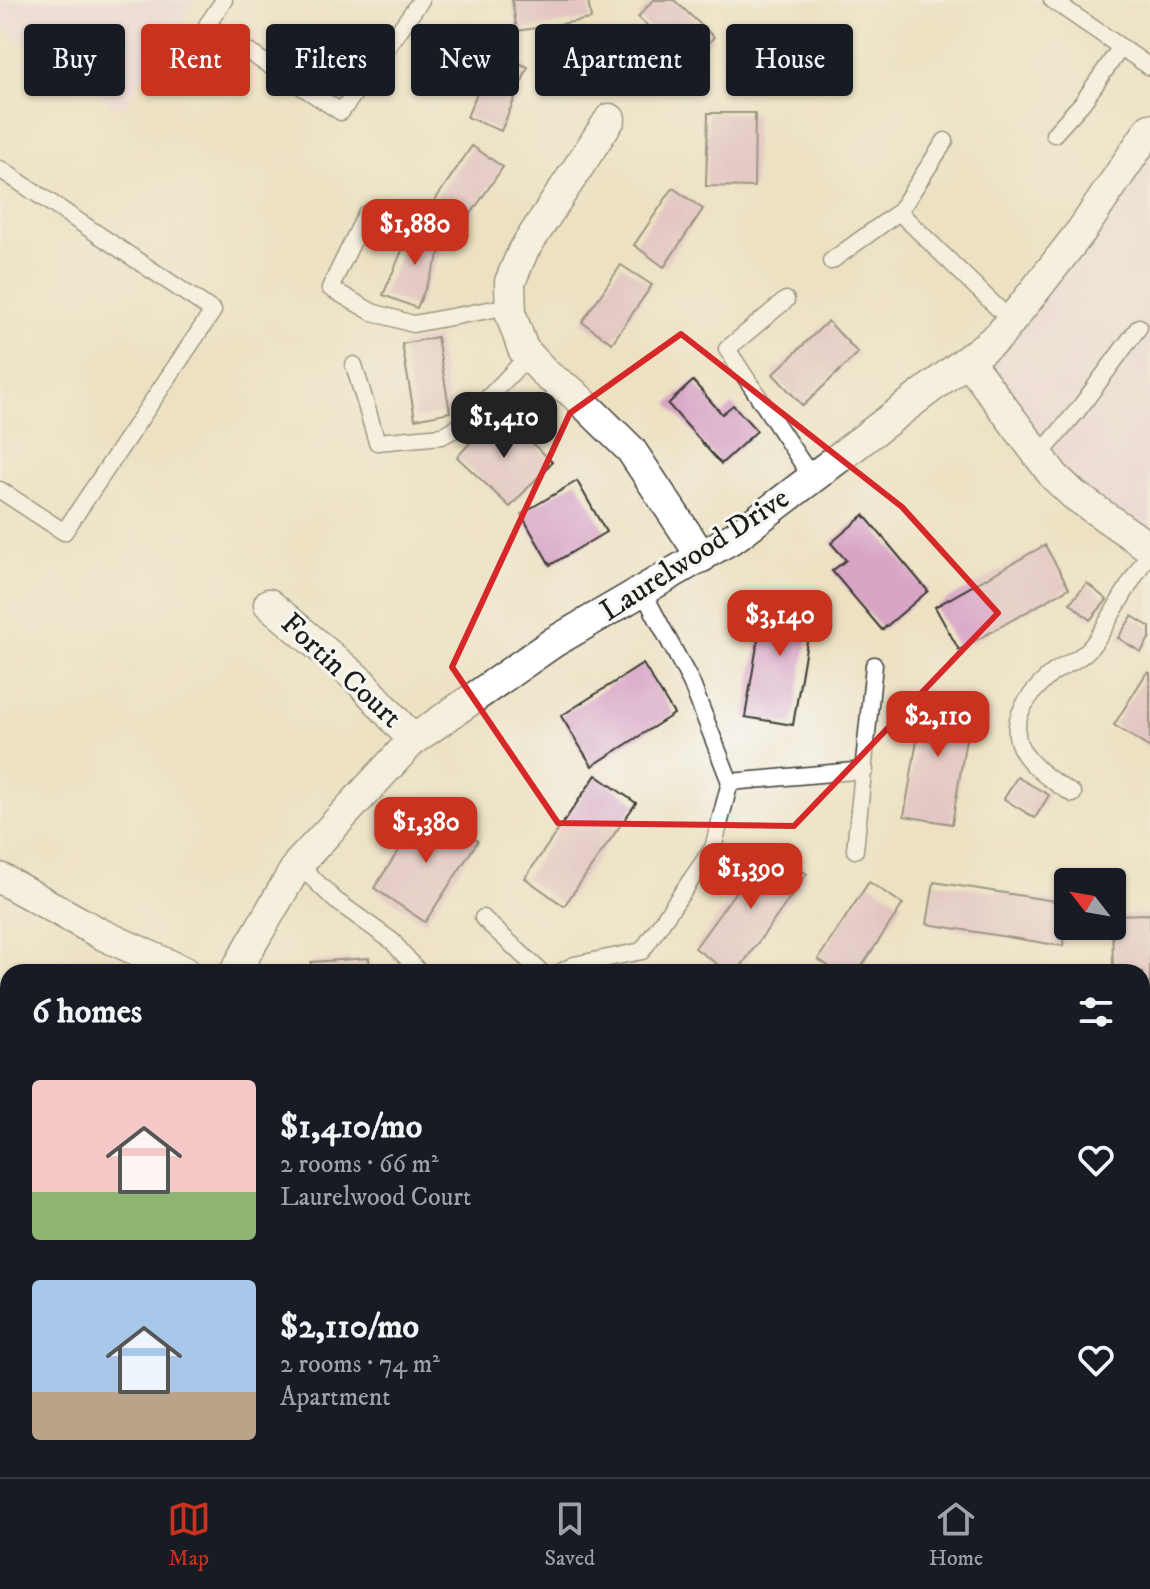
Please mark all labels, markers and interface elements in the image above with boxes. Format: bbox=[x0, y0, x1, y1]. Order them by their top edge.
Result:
chip: Buy bbox=[24, 24, 125, 96]
chip: Rent bbox=[141, 24, 250, 96]
chip: Filters bbox=[266, 24, 395, 96]
chip: New bbox=[411, 24, 519, 96]
chip: Apartment bbox=[535, 24, 710, 96]
chip: House bbox=[726, 24, 853, 96]
pin: $1,880 bbox=[350, 199, 480, 267]
text: $1,880 bbox=[380, 208, 450, 241]
pin: $1,410 bbox=[439, 392, 569, 460]
text: $1,410 bbox=[469, 401, 539, 434]
street label: Laurelwood Drive bbox=[594, 480, 796, 630]
pin: $3,140 bbox=[715, 590, 845, 658]
text: $3,140 bbox=[745, 599, 815, 632]
street label: Fortin Court bbox=[273, 606, 409, 736]
pin: $2,110 bbox=[873, 691, 1003, 759]
text: $2,110 bbox=[904, 700, 972, 733]
pin: $1,380 bbox=[361, 797, 491, 865]
text: $1,380 bbox=[392, 806, 460, 839]
pin: $1,390 bbox=[686, 843, 816, 911]
text: $1,390 bbox=[717, 852, 785, 885]
north arrow bbox=[1054, 868, 1126, 940]
map controls bbox=[1054, 868, 1126, 940]
icon: filters bbox=[1074, 990, 1118, 1034]
text: 6 homes bbox=[32, 991, 142, 1033]
text: $1,410/mo bbox=[280, 1106, 422, 1148]
icon: home bbox=[96, 1112, 192, 1208]
icon: heart bbox=[1074, 1138, 1118, 1182]
text: 2 rooms · 66 m² bbox=[280, 1148, 439, 1181]
text: Laurelwood Court bbox=[280, 1181, 471, 1214]
text: $2,110/mo bbox=[280, 1306, 419, 1348]
icon: home bbox=[96, 1312, 192, 1408]
icon: heart bbox=[1074, 1338, 1118, 1382]
text: 2 rooms · 74 m² bbox=[280, 1348, 440, 1381]
text: Apartment bbox=[280, 1381, 391, 1414]
tab: Map bbox=[167, 1497, 211, 1572]
tab: Saved bbox=[545, 1497, 595, 1572]
tab: Home bbox=[929, 1497, 983, 1572]

